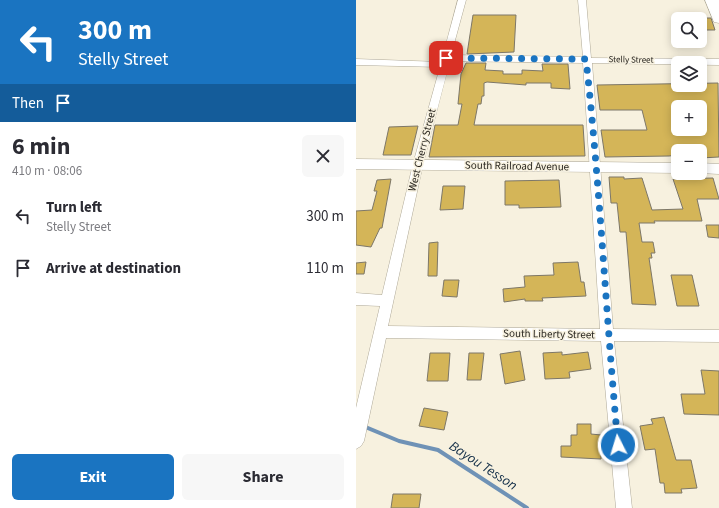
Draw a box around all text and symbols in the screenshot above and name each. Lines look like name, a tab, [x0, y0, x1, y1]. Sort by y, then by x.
text: 300 m	[78, 10, 152, 50]
map controls	[671, 12, 707, 180]
button: search	[671, 12, 707, 48]
icon: left	[12, 16, 64, 68]
pin	[429, 41, 463, 75]
text: Stelly Street	[78, 47, 168, 72]
icon: arrive	[435, 47, 457, 69]
street label: Stelly Street	[608, 53, 654, 67]
button: layers	[671, 56, 707, 92]
icon: arrive	[52, 92, 74, 114]
text: Then	[12, 93, 44, 114]
button: +	[671, 100, 707, 136]
street label: West Cherry Street	[404, 107, 440, 193]
text: 6 min	[12, 129, 70, 164]
button: close	[302, 135, 344, 177]
button: −	[671, 144, 707, 180]
street label: South Railroad Avenue	[465, 158, 570, 174]
text: 410 m · 08:06	[12, 162, 82, 180]
text: Turn left	[46, 197, 102, 218]
icon: left	[12, 205, 34, 227]
text: 300 m	[306, 206, 344, 227]
text: Stelly Street	[46, 218, 111, 236]
icon: arrive	[12, 257, 34, 279]
text: Arrive at destination	[46, 258, 181, 279]
text: 110 m	[306, 258, 344, 279]
street label: South Liberty Street	[503, 326, 595, 342]
position arrow	[597, 424, 639, 466]
water label: Bayou Tesson	[445, 436, 521, 496]
button: Exit	[12, 454, 174, 500]
button: Share	[182, 454, 344, 500]

